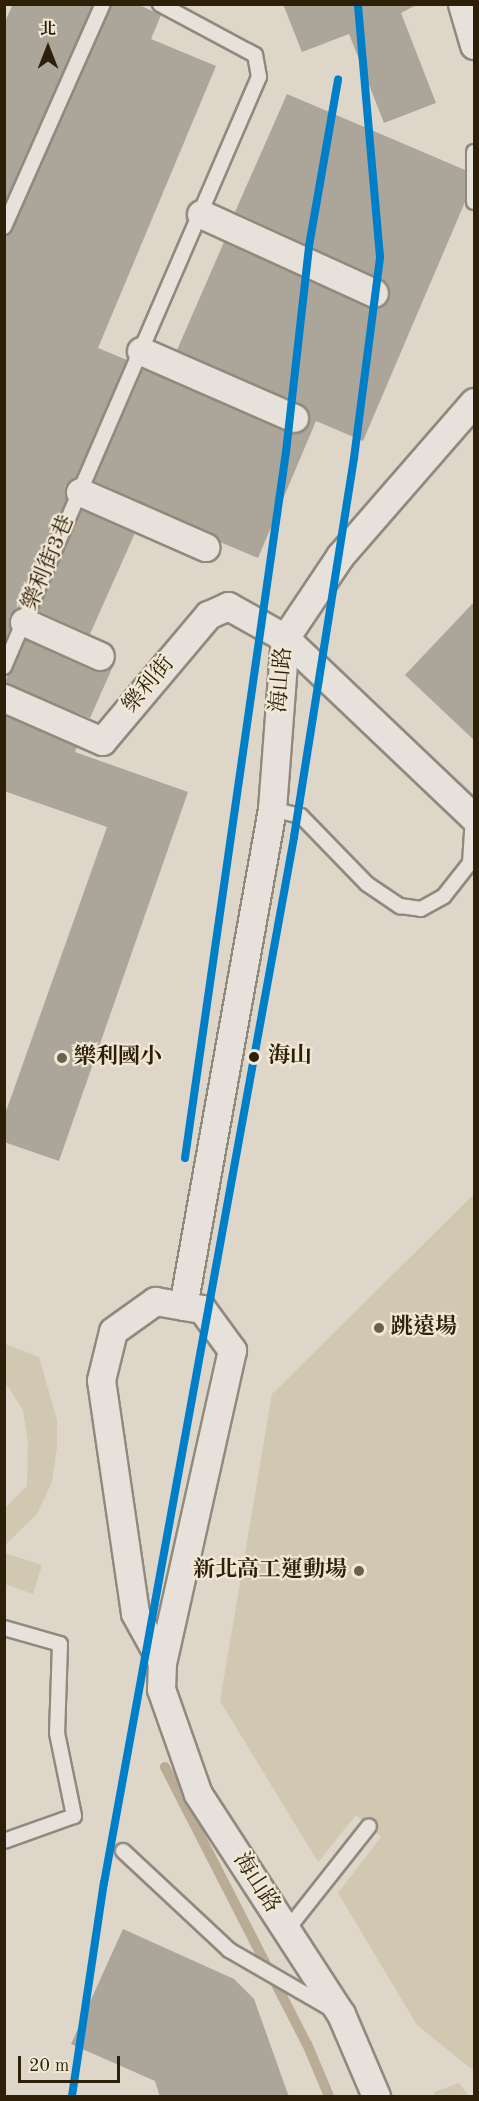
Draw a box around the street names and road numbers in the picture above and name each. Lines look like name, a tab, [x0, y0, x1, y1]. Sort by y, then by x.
street label: 樂利街3巷	[17, 511, 81, 615]
street label: 海山路	[266, 646, 298, 714]
street label: 樂利街	[118, 651, 180, 719]
street label: 海山路	[227, 1848, 285, 1918]

